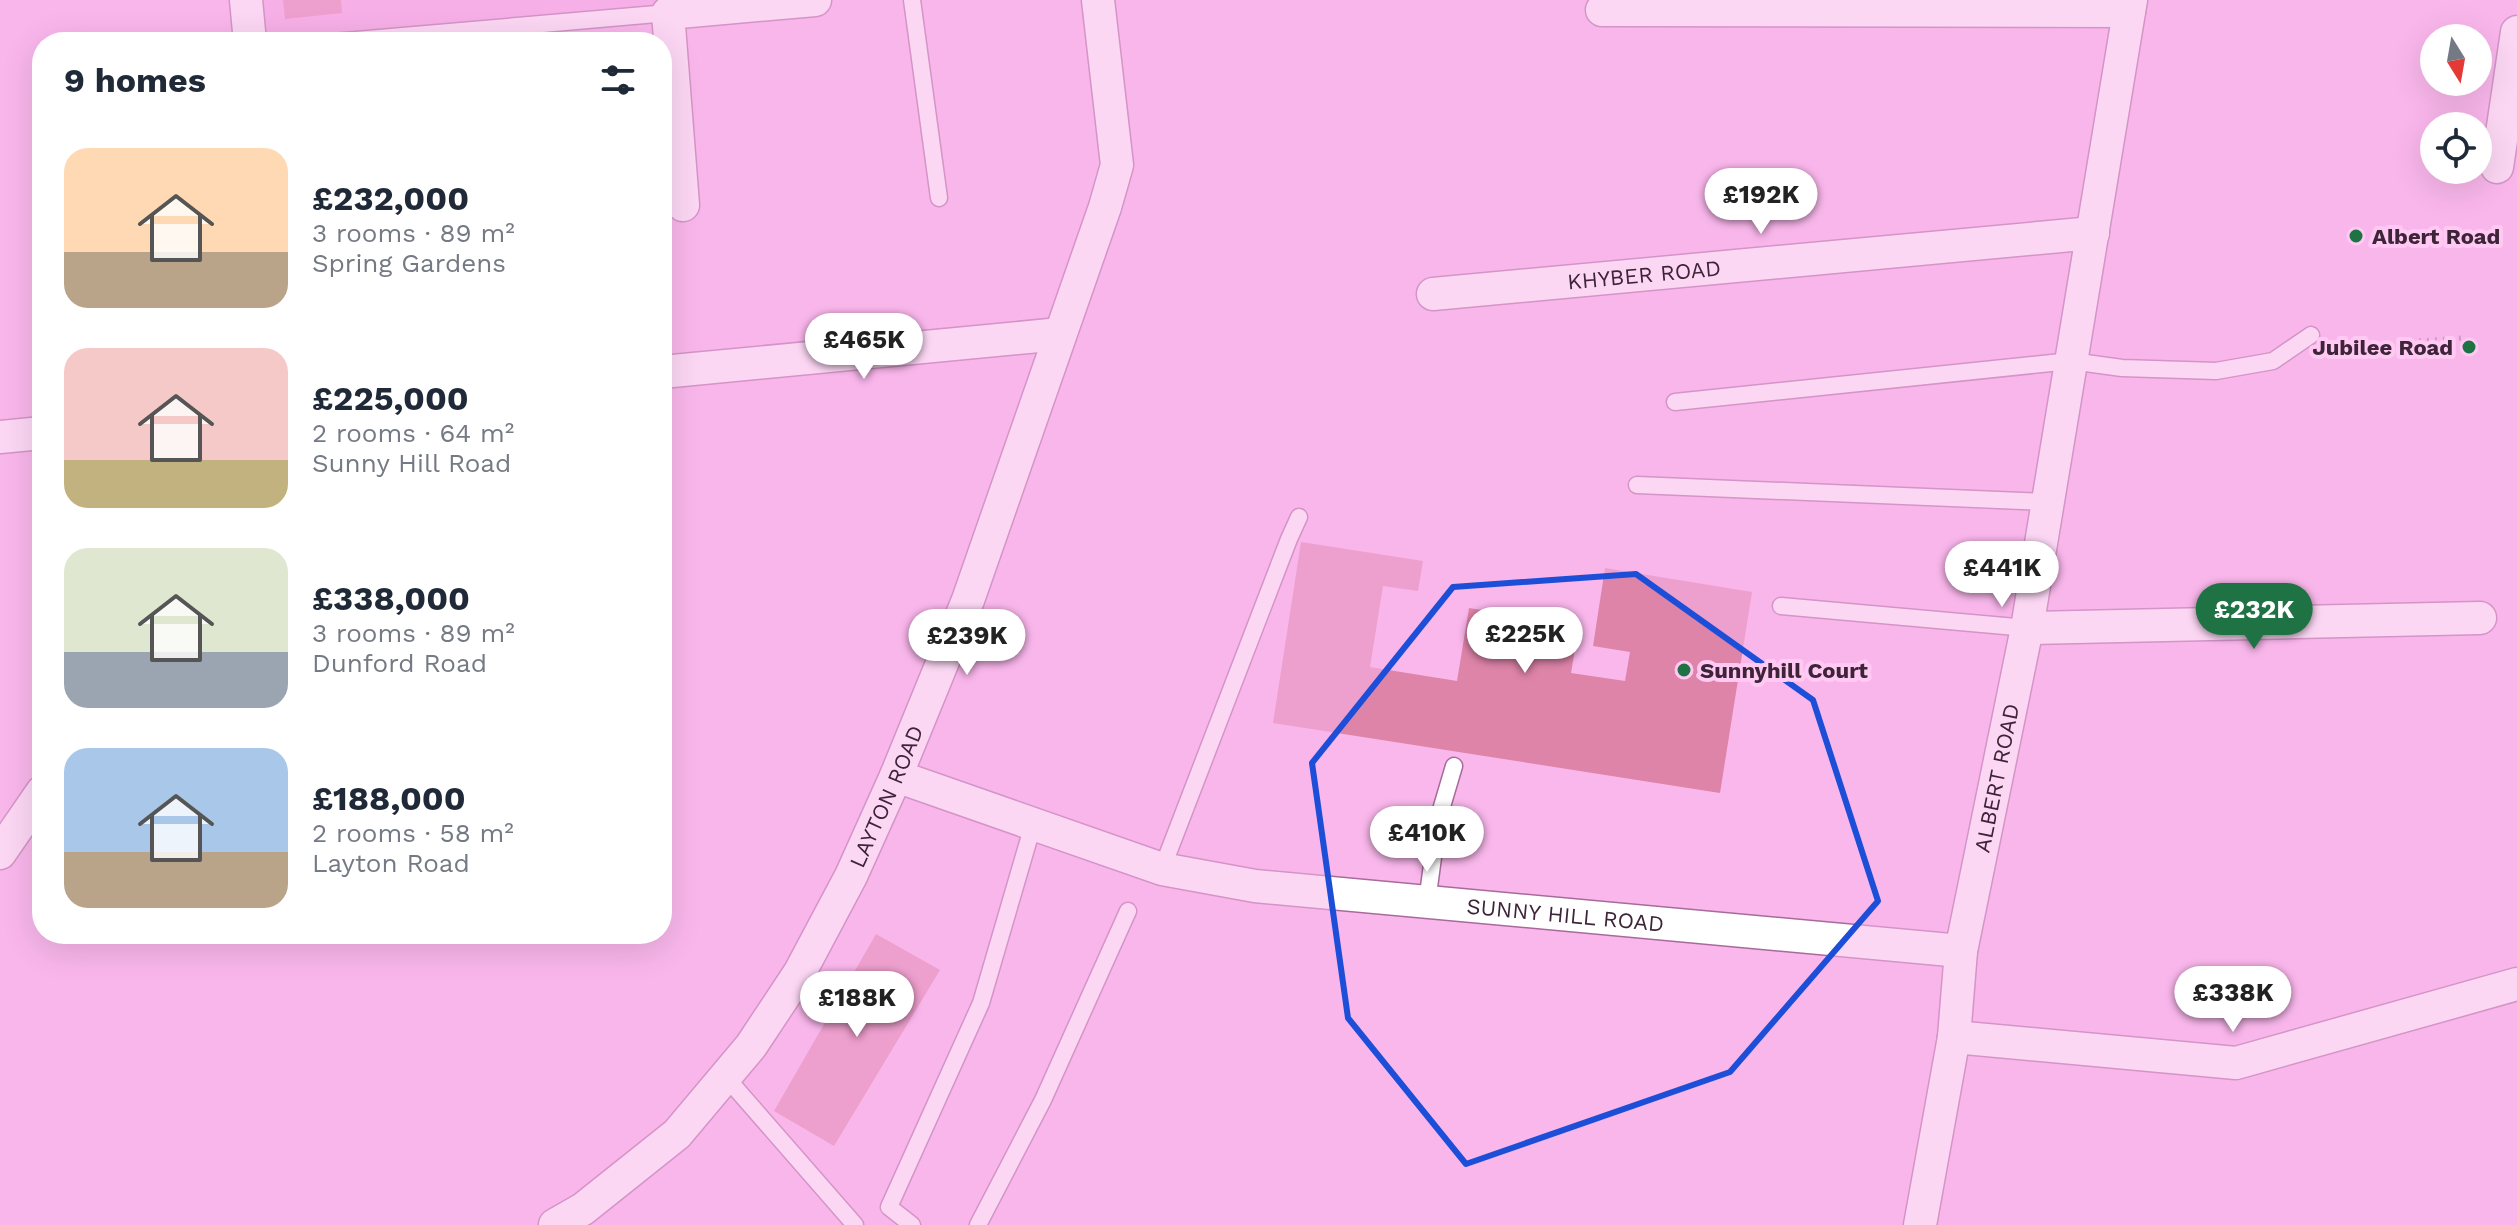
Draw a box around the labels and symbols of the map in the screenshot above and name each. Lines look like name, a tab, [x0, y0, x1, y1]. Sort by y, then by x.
north arrow	[2420, 24, 2492, 96]
pin: £192K	[1705, 168, 1817, 236]
place label: Albert Road	[2372, 224, 2500, 249]
marker: Albert Road	[2347, 227, 2365, 245]
street label: KHYBER ROAD	[1566, 255, 1722, 295]
pin: £465K	[808, 313, 920, 381]
place label: Jubilee Road	[2312, 335, 2453, 360]
marker: Jubilee Road	[2460, 338, 2478, 356]
pin: £441K	[1946, 541, 2058, 609]
pin: £232K	[2198, 583, 2310, 651]
pin: £225K	[1469, 607, 1581, 675]
pin: £239K	[911, 609, 1023, 677]
place label: Sunnyhill Court	[1700, 658, 1868, 683]
marker: Sunnyhill Court	[1675, 661, 1693, 679]
street label: ALBERT ROAD	[1969, 701, 2024, 855]
street label: LAYTON ROAD	[844, 722, 928, 872]
pin: £410K	[1371, 806, 1483, 874]
street label: SUNNY HILL ROAD	[1466, 894, 1665, 937]
pin: £338K	[2177, 966, 2289, 1034]
pin: £188K	[801, 971, 913, 1039]

